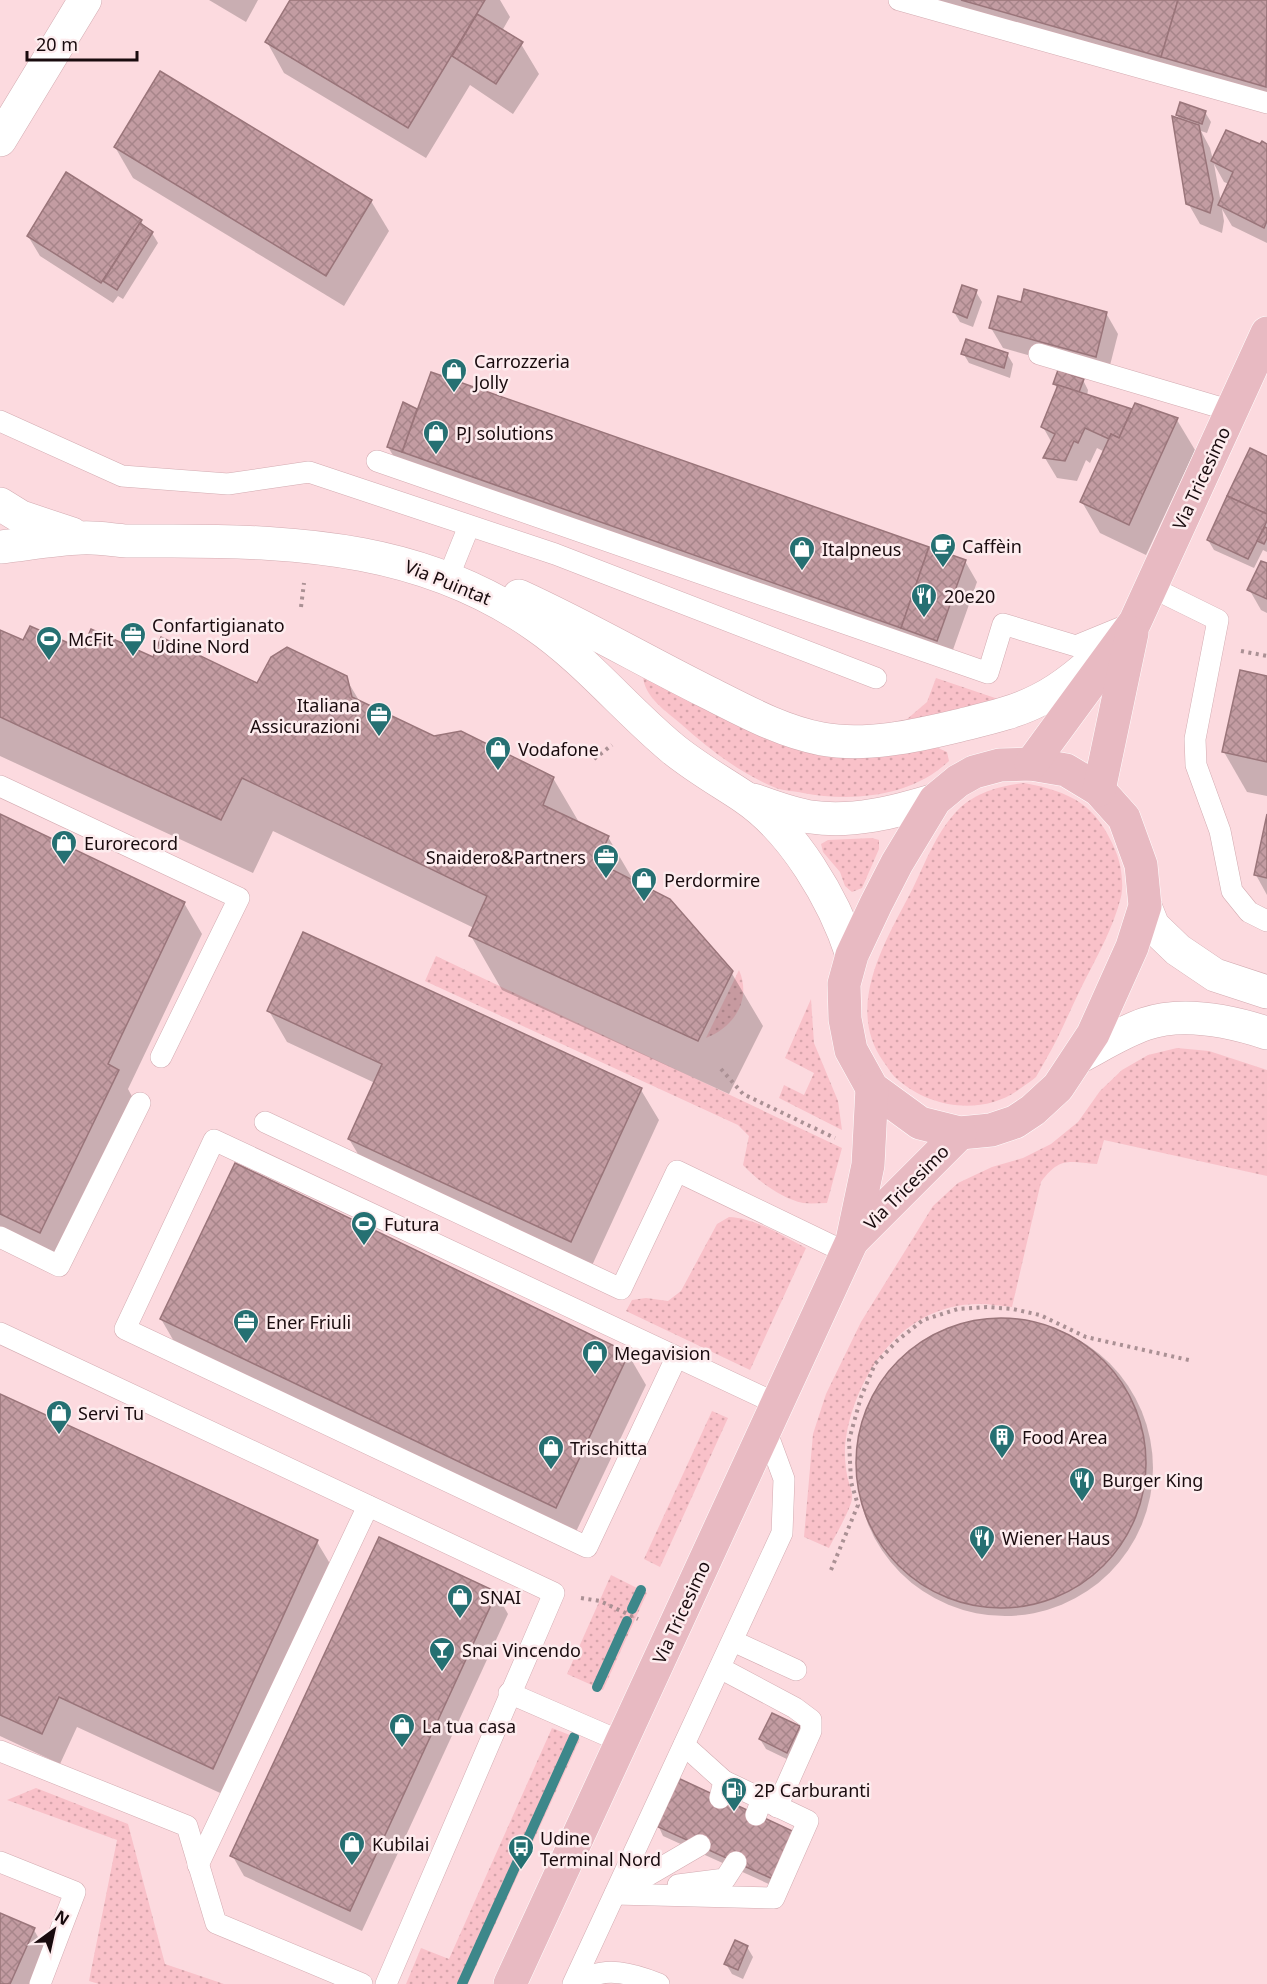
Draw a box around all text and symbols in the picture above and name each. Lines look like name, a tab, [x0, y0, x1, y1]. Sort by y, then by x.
scale bar	[27, 24, 136, 62]
text: 20 m	[36, 32, 78, 56]
place label: Carrozzeria Jolly	[472, 349, 570, 394]
shop icon: Carrozzeria Jolly	[439, 356, 469, 394]
shop icon: PJ solutions	[421, 418, 451, 456]
place label: PJ solutions	[456, 421, 554, 445]
street label: Via Tricesimo	[1167, 423, 1235, 533]
cafe icon: Caffèin	[928, 531, 958, 569]
shop icon: Italpneus	[787, 534, 817, 572]
place label: Caffèin	[962, 534, 1022, 558]
place label: Italpneus	[822, 537, 901, 561]
street label: Via Puintat	[401, 554, 495, 610]
restaurant icon: 20e20	[909, 581, 939, 619]
place label: 20e20	[944, 584, 995, 608]
place label: Confartigianato Udine Nord	[152, 613, 285, 658]
office icon: Confartigianato Udine Nord	[118, 620, 148, 658]
sports icon: McFit	[34, 624, 64, 662]
place label: McFit	[68, 627, 114, 651]
place label: Italiana Assicurazioni	[250, 693, 360, 738]
office icon: Italiana Assicurazioni	[364, 700, 394, 738]
shop icon: Vodafone	[483, 734, 513, 772]
place label: Vodafone	[518, 737, 599, 761]
shop icon: Eurorecord	[49, 828, 79, 866]
place label: Eurorecord	[84, 831, 178, 855]
office icon: Snaidero&Partners	[591, 842, 621, 880]
place label: Snaidero&Partners	[426, 845, 586, 869]
shop icon: Perdormire	[629, 865, 659, 903]
place label: Perdormire	[664, 868, 760, 892]
street label: Via Tricesimo	[858, 1139, 954, 1235]
sports icon: Futura	[349, 1209, 379, 1247]
place label: Futura	[384, 1212, 439, 1236]
office icon: Ener Friuli	[231, 1307, 261, 1345]
place label: Ener Friuli	[266, 1310, 351, 1334]
shop icon: Megavision	[580, 1338, 610, 1376]
place label: Megavision	[614, 1341, 711, 1365]
shop icon: Servi Tu	[44, 1398, 74, 1436]
place label: Servi Tu	[78, 1401, 144, 1425]
building icon: Food Area	[987, 1422, 1017, 1460]
place label: Food Area	[1022, 1425, 1108, 1449]
shop icon: Trischitta	[536, 1433, 566, 1471]
place label: Trischitta	[570, 1436, 647, 1460]
restaurant icon: Burger King	[1067, 1465, 1097, 1503]
place label: Burger King	[1102, 1468, 1203, 1492]
restaurant icon: Wiener Haus	[967, 1523, 997, 1561]
place label: Wiener Haus	[1002, 1526, 1110, 1550]
street label: Via Tricesimo	[647, 1557, 715, 1667]
shop icon: SNAI	[445, 1582, 475, 1620]
place label: SNAI	[480, 1585, 521, 1609]
bar icon: Snai Vincendo	[427, 1635, 457, 1673]
place label: Snai Vincendo	[462, 1638, 581, 1662]
shop icon: La tua casa	[387, 1711, 417, 1749]
place label: La tua casa	[422, 1714, 516, 1738]
fuel station icon: 2P Carburanti	[719, 1775, 749, 1813]
place label: 2P Carburanti	[754, 1778, 870, 1802]
place label: Udine Terminal Nord	[540, 1826, 661, 1871]
shop icon: Kubilai	[337, 1829, 367, 1867]
place label: Kubilai	[372, 1832, 429, 1856]
bus stop icon: Udine Terminal Nord	[506, 1833, 536, 1871]
north arrow	[24, 1900, 84, 1960]
text: N	[51, 1905, 74, 1930]

